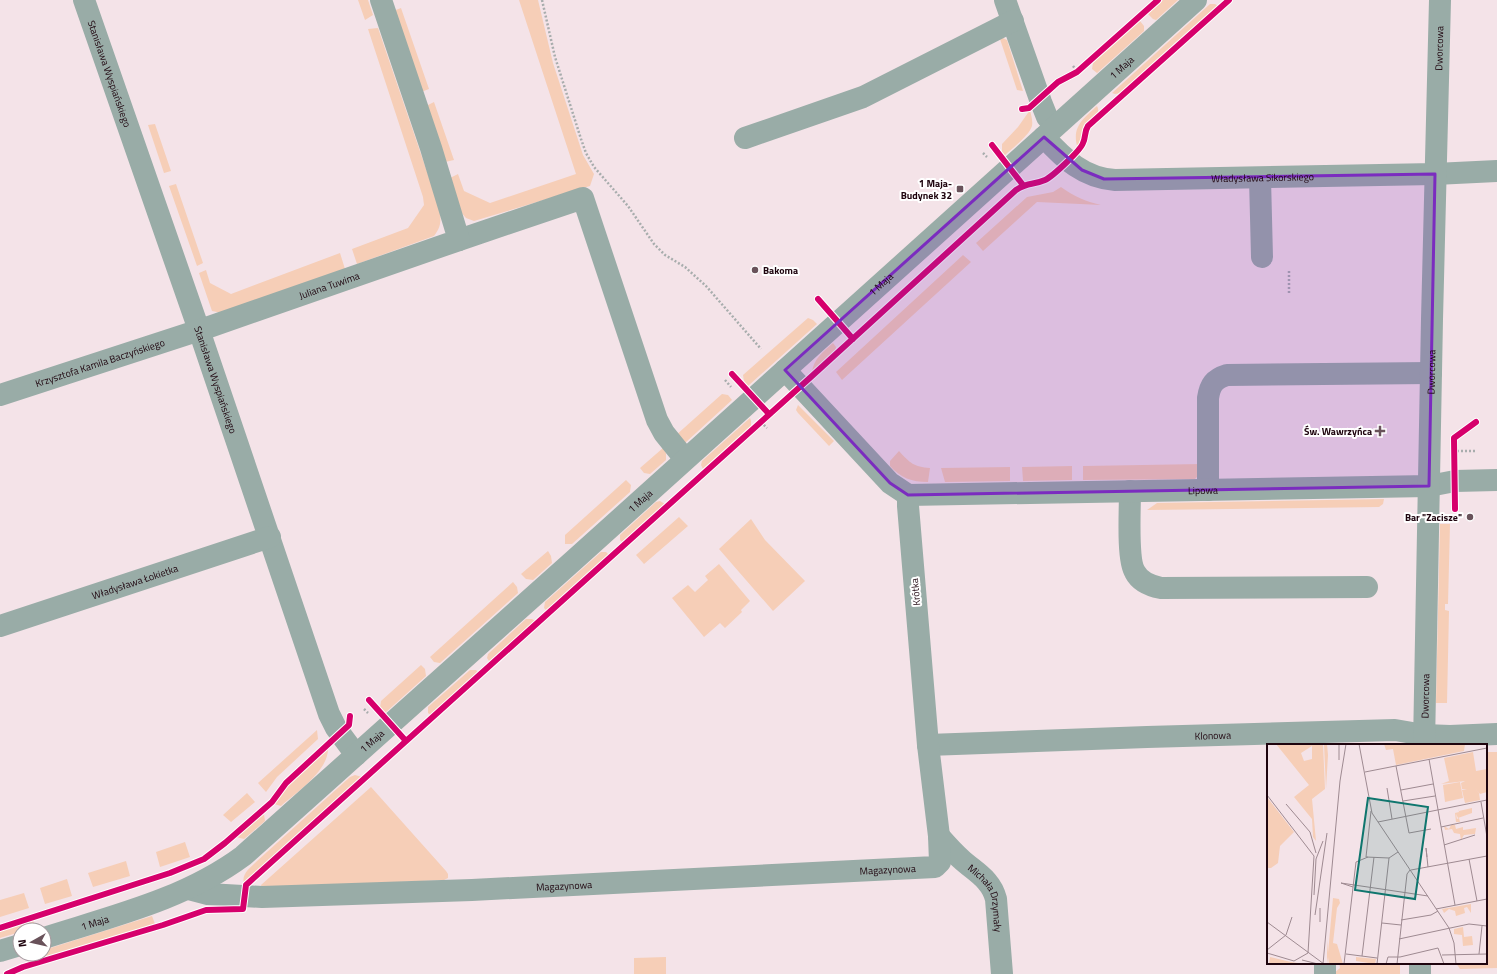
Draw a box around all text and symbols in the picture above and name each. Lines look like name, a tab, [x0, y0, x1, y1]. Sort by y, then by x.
street label: Stanisława Wyspiańskiego	[84, 18, 135, 129]
street label: Dworcowa	[1431, 26, 1447, 71]
street label: 1 Maja	[1106, 52, 1137, 83]
street label: Władysława Sikorskiego	[1211, 169, 1314, 186]
place label: 1 Maja- Budynek 32	[901, 176, 952, 203]
marker: 1 Maja- Budynek 32	[955, 184, 965, 194]
place label: Bakoma	[763, 263, 798, 278]
marker: Bakoma	[750, 265, 760, 275]
street label: Juliana Tuwima	[297, 268, 362, 303]
street label: 1 Maja	[865, 269, 897, 299]
street label: Stanisława Wyspiańskiego	[190, 324, 240, 436]
street label: Krzysztofa Kamila Baczyńskiego	[33, 335, 167, 391]
street label: Dworcowa	[1424, 350, 1439, 395]
place label: Św. Wawrzyńca	[1304, 424, 1372, 439]
marker: Św. Wawrzyńca	[1375, 426, 1385, 436]
street label: Lipowa	[1188, 483, 1218, 498]
street label: 1 Maja	[625, 486, 656, 516]
place label: Bar "Zacisze"	[1405, 510, 1462, 525]
marker: Bar "Zacisze"	[1465, 512, 1475, 522]
street label: Władysława Łokietka	[90, 561, 180, 603]
street label: Krótka	[907, 578, 924, 606]
street label: Dworcowa	[1418, 673, 1433, 719]
street label: 1 Maja	[356, 726, 388, 756]
street label: Klonowa	[1194, 728, 1231, 744]
inset map	[1267, 744, 1487, 964]
street label: Magazynowa	[859, 861, 916, 879]
street label: Michała Drzymały	[964, 861, 1006, 933]
street label: Magazynowa	[536, 877, 592, 895]
street label: 1 Maja	[79, 911, 111, 934]
north arrow	[12, 922, 52, 962]
text: N	[14, 939, 31, 948]

